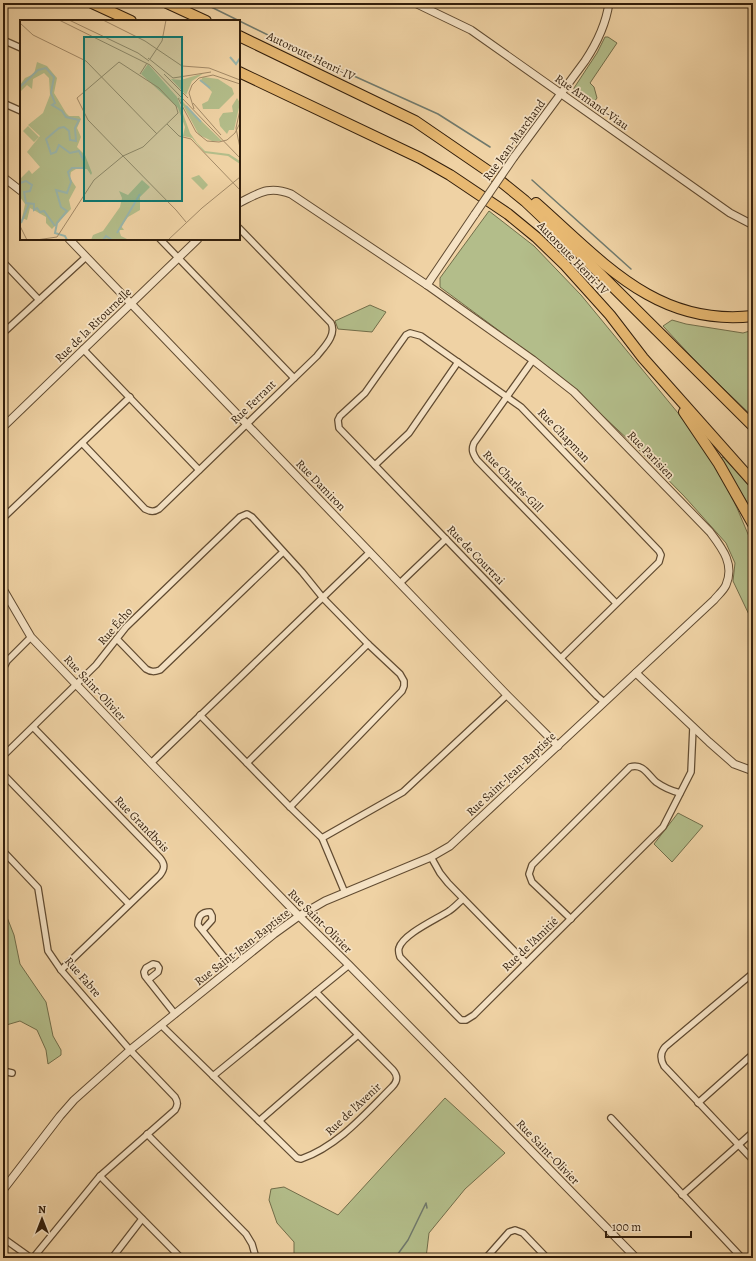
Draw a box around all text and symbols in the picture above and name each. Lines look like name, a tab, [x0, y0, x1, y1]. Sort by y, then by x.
inset map	[20, 20, 240, 240]
street label: Autoroute Henri-IV	[263, 27, 358, 85]
street label: Rue Armand-Viau	[552, 70, 633, 134]
street label: Rue Jean-Marchand	[479, 96, 549, 184]
street label: Autoroute Henri-IV	[533, 217, 613, 299]
street label: Rue de la Ritournelle	[51, 284, 135, 366]
street label: Rue Ferrant	[227, 376, 279, 428]
street label: Rue Chapman	[534, 405, 594, 466]
street label: Rue Parisien	[624, 427, 678, 483]
street label: Rue Charles-Gill	[479, 447, 547, 515]
street label: Rue Damiron	[292, 456, 350, 514]
street label: Rue de Courtrai	[443, 522, 509, 588]
street label: Rue Écho	[94, 604, 136, 648]
street label: Rue Saint-Olivier	[60, 652, 130, 725]
street label: Rue Saint-Jean-Baptiste	[463, 728, 559, 820]
street label: Rue Grandbois	[111, 792, 173, 856]
street label: Rue Saint-Olivier	[284, 885, 356, 957]
street label: Rue Saint-Jean-Baptiste	[191, 905, 293, 989]
street label: Rue de l'Amitié	[499, 913, 561, 975]
street label: Rue Fabre	[61, 953, 105, 1001]
street label: Rue de l'Avenir	[322, 1079, 385, 1139]
street label: Rue Saint-Olivier	[513, 1116, 583, 1188]
north arrow	[22, 1199, 62, 1239]
text: N	[38, 1202, 46, 1217]
scale bar	[606, 1213, 691, 1239]
text: 100 m	[612, 1219, 641, 1235]

